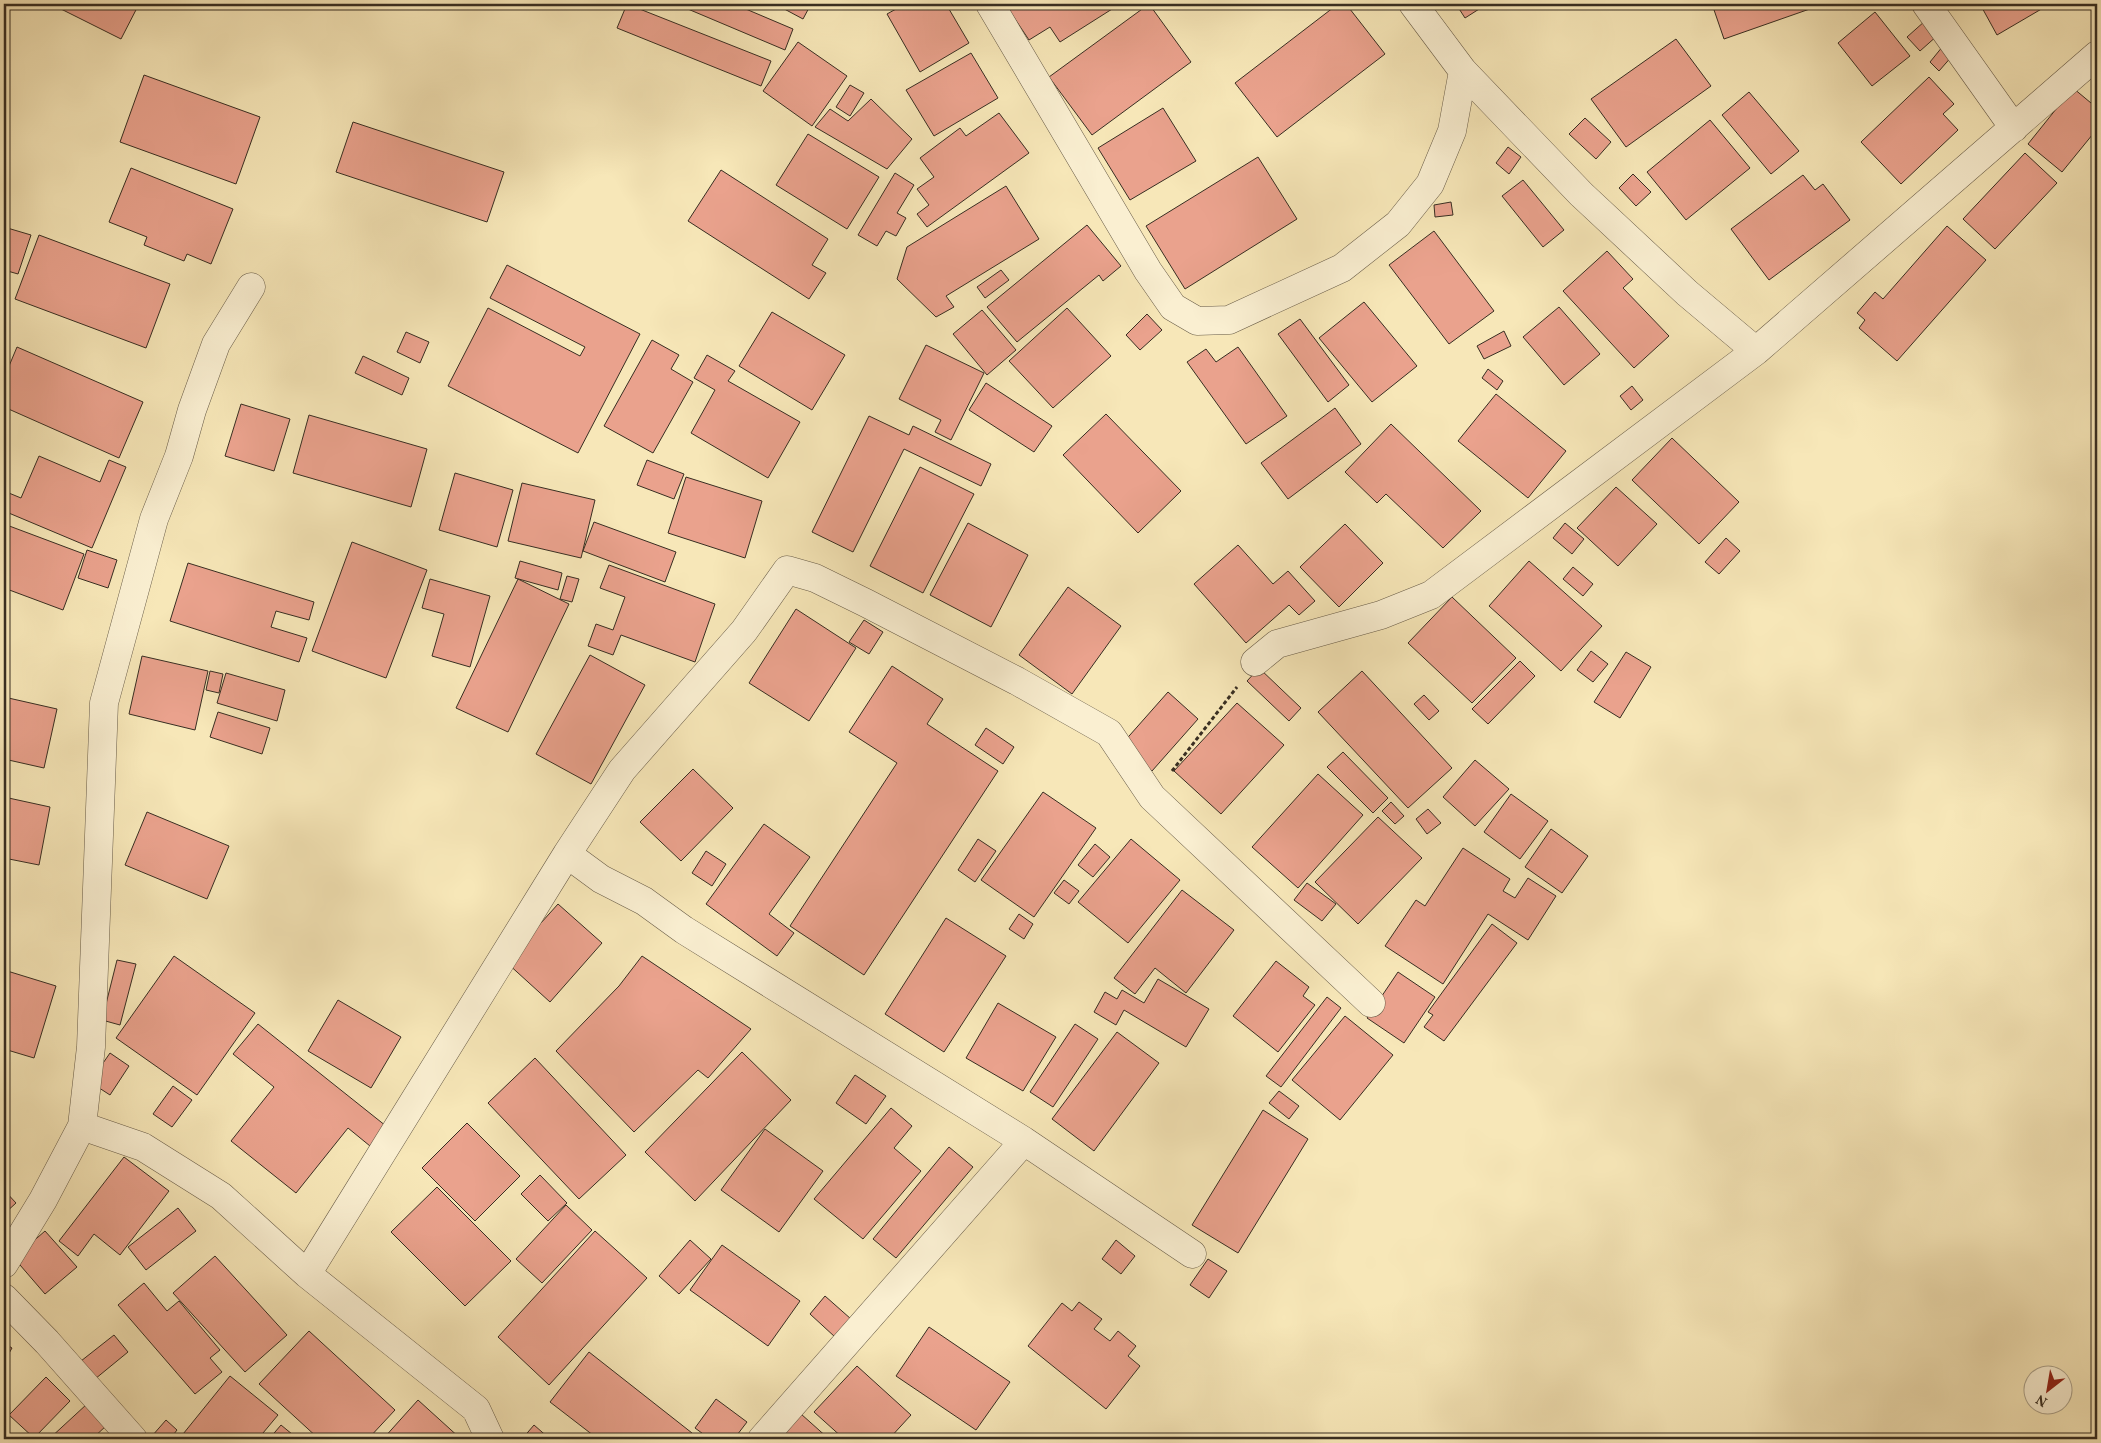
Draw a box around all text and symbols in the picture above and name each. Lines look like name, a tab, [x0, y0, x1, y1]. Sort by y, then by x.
north arrow	[2024, 1366, 2074, 1416]
text: N	[2033, 1389, 2051, 1411]

